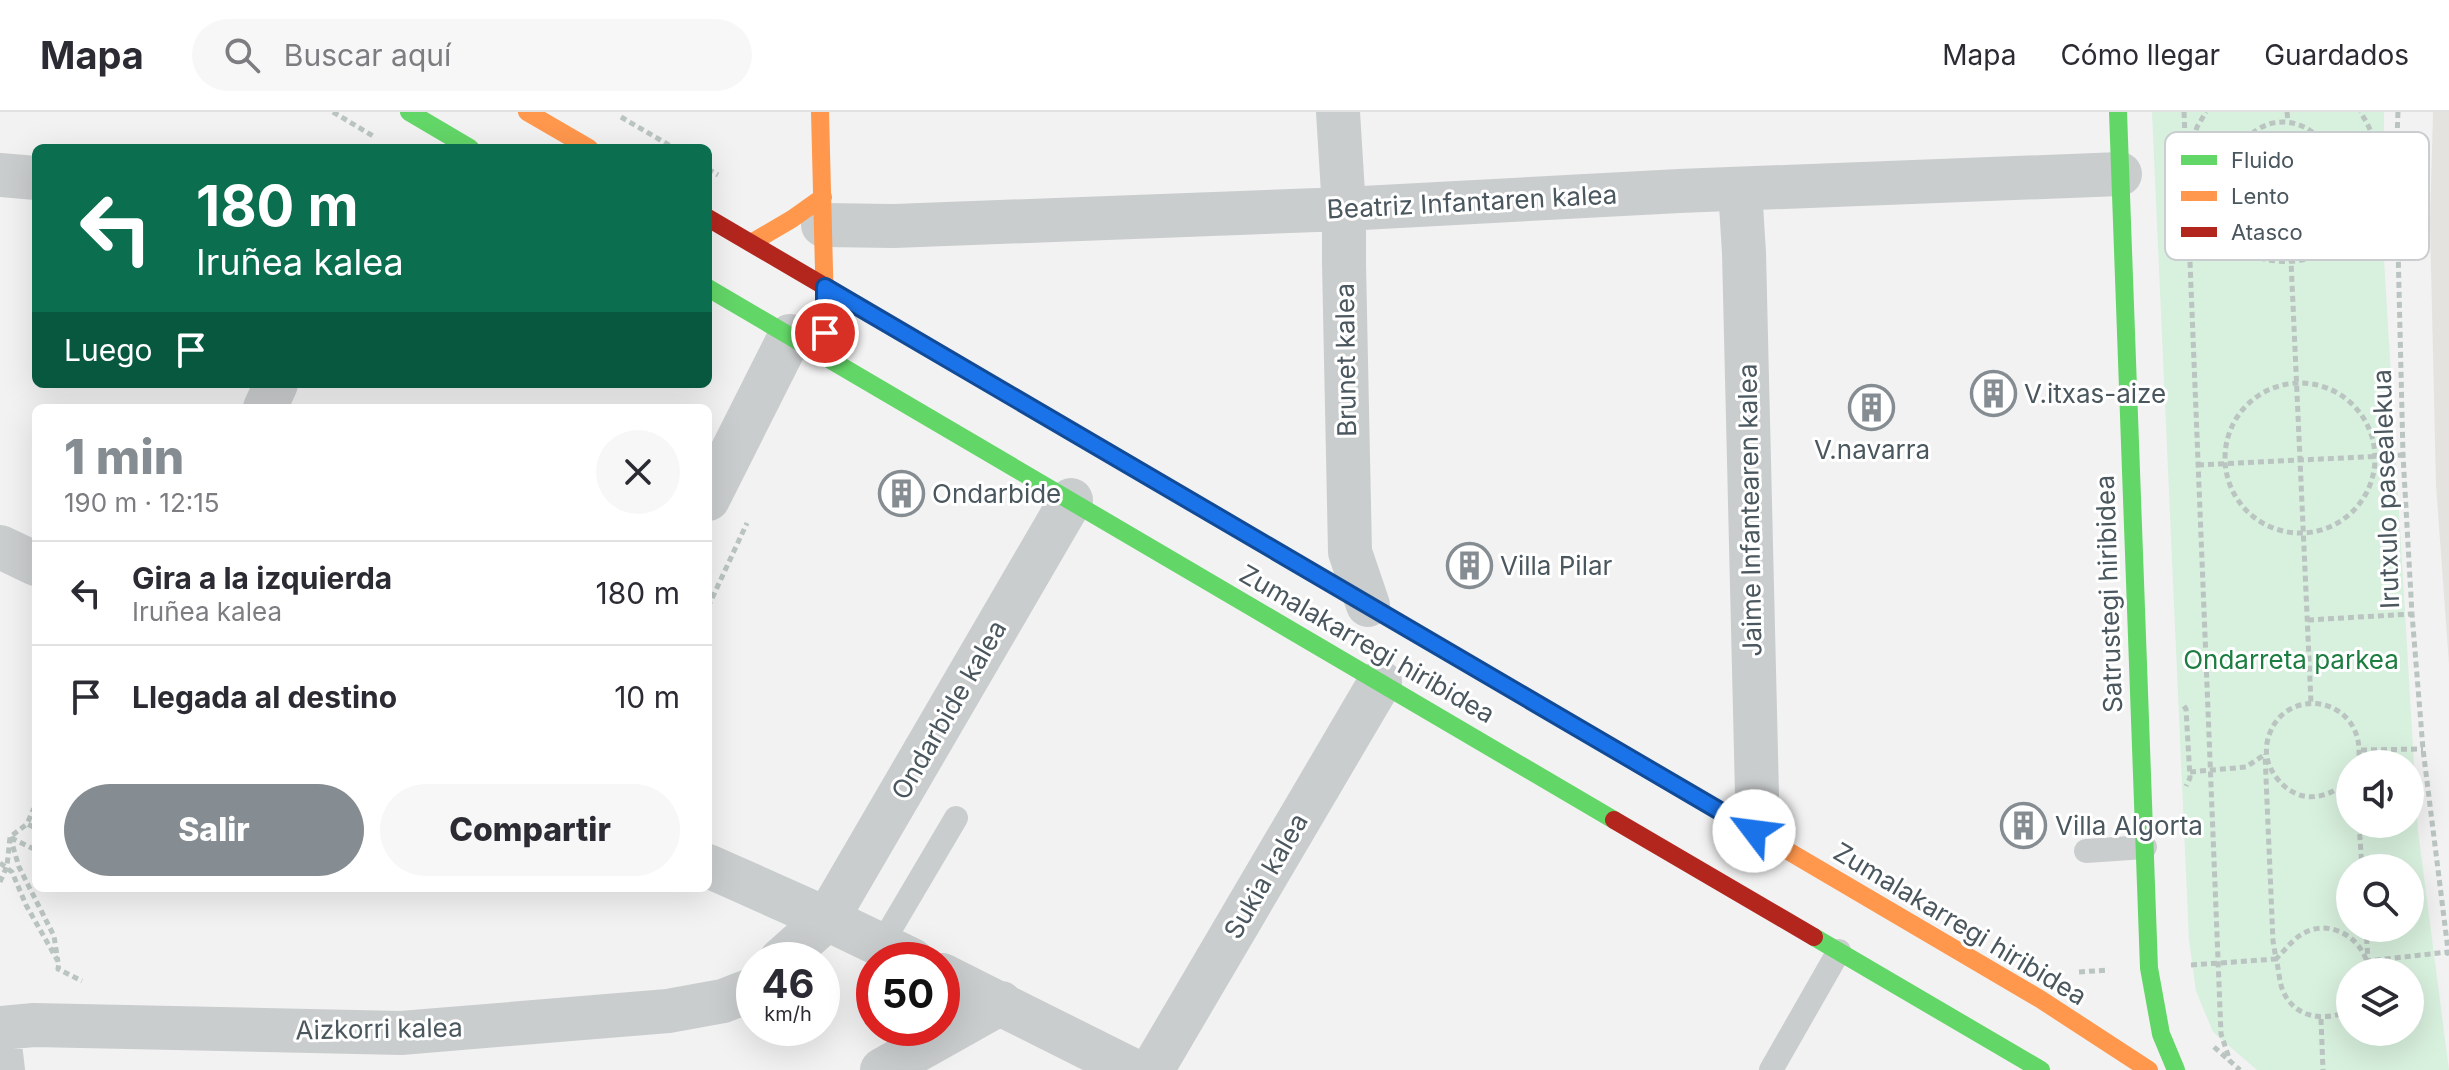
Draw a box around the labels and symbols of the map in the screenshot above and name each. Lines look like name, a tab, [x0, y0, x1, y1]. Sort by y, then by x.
legend	[2165, 132, 2429, 260]
text: Fluido	[2231, 147, 2294, 173]
street label: Beatriz Infantaren kalea	[1326, 178, 1618, 225]
text: Lento	[2231, 183, 2289, 209]
text: Atasco	[2231, 219, 2303, 245]
street label: Brunet kalea	[1329, 283, 1362, 437]
pin	[791, 299, 859, 367]
street label: Jaime Infantearen kalea	[1731, 363, 1768, 657]
street label: Irutxulo pasealekua	[2366, 369, 2405, 609]
building icon: V.itxas-aize	[1969, 370, 2017, 418]
place label: V.itxas-aize	[2024, 378, 2166, 409]
building icon: V.navarra	[1848, 383, 1896, 431]
place label: V.navarra	[1814, 434, 1930, 465]
building icon: Ondarbide	[877, 470, 925, 518]
street label: Satrustegi hiribidea	[2089, 475, 2128, 713]
place label: Ondarbide	[932, 478, 1061, 509]
building icon: Villa Pilar	[1445, 542, 1493, 590]
place label: Villa Pilar	[1500, 550, 1613, 581]
street label: Zumalakarregi hiribidea	[1234, 558, 1500, 729]
street label: Ondarbide kalea	[885, 615, 1012, 805]
park label: Ondarreta parkea	[2183, 644, 2399, 675]
position arrow	[1712, 789, 1796, 873]
building icon: Villa Algorta	[2000, 802, 2048, 850]
street label: Sukia kalea	[1217, 808, 1314, 944]
place label: Villa Algorta	[2055, 810, 2203, 841]
street label: Zumalakarregi hiribidea	[1828, 836, 2092, 1011]
speed limit sign: 50	[856, 942, 960, 1046]
street label: Aizkorri kalea	[295, 1012, 463, 1045]

